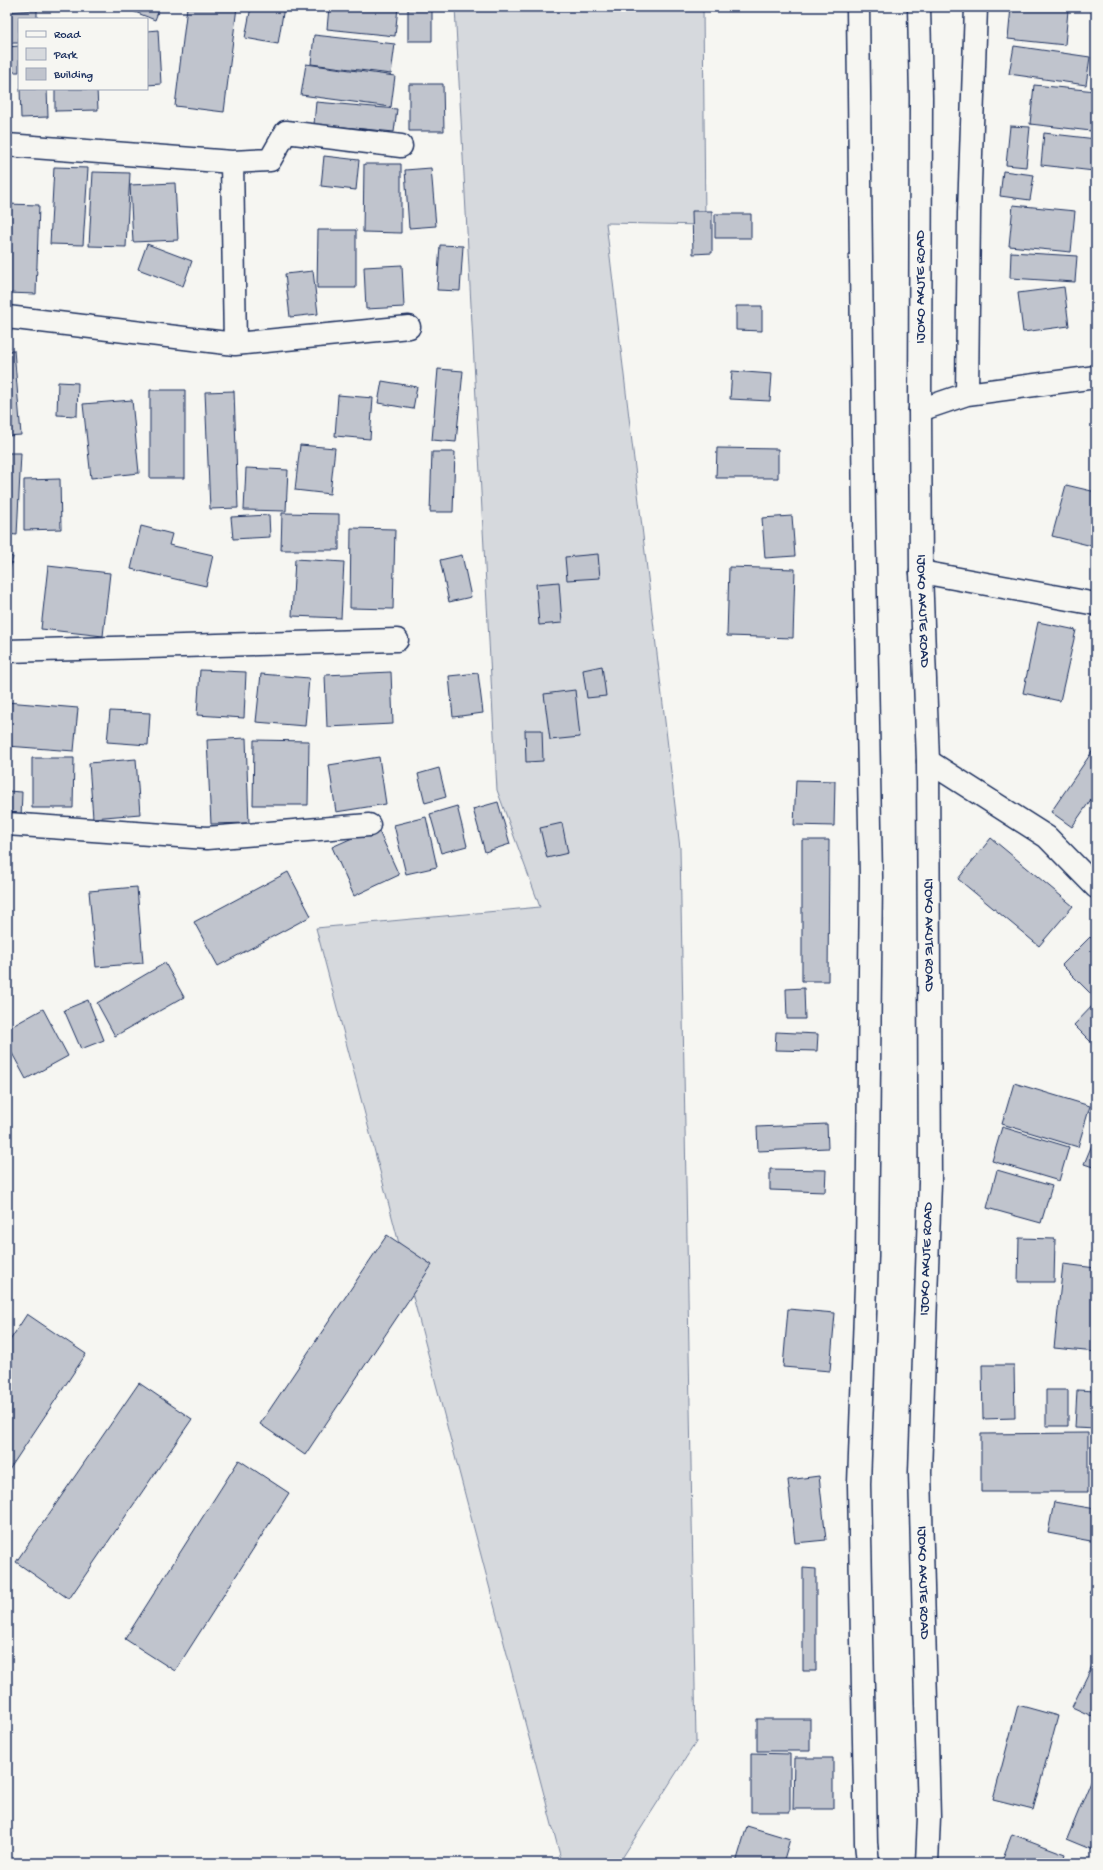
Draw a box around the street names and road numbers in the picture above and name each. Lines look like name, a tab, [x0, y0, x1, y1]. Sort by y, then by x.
street label: IJOKO AKUTE ROAD	[913, 229, 930, 344]
street label: IJOKO AKUTE ROAD	[912, 554, 933, 669]
street label: IJOKO AKUTE ROAD	[920, 878, 938, 992]
street label: IJOKO AKUTE ROAD	[917, 1201, 938, 1316]
street label: IJOKO AKUTE ROAD	[913, 1526, 933, 1640]

